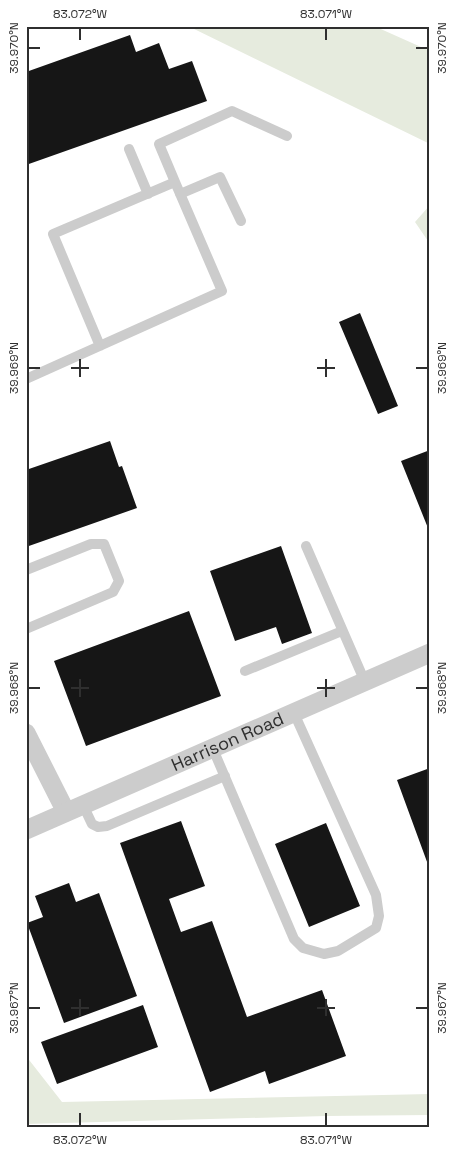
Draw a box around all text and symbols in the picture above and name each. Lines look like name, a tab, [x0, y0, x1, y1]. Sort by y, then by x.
text: 83.072°W	[53, 6, 108, 22]
text: 83.071°W	[300, 6, 352, 22]
text: 39.970°N	[6, 22, 22, 74]
text: 39.970°N	[434, 22, 450, 74]
text: 39.969°N	[6, 342, 22, 394]
text: 39.969°N	[434, 342, 450, 394]
text: 39.968°N	[6, 662, 22, 714]
text: 39.968°N	[434, 662, 450, 714]
street label: Harrison Road	[167, 707, 287, 776]
text: 39.967°N	[6, 982, 22, 1034]
text: 39.967°N	[434, 982, 450, 1034]
text: 83.072°W	[53, 1132, 108, 1148]
text: 83.071°W	[300, 1132, 352, 1148]

